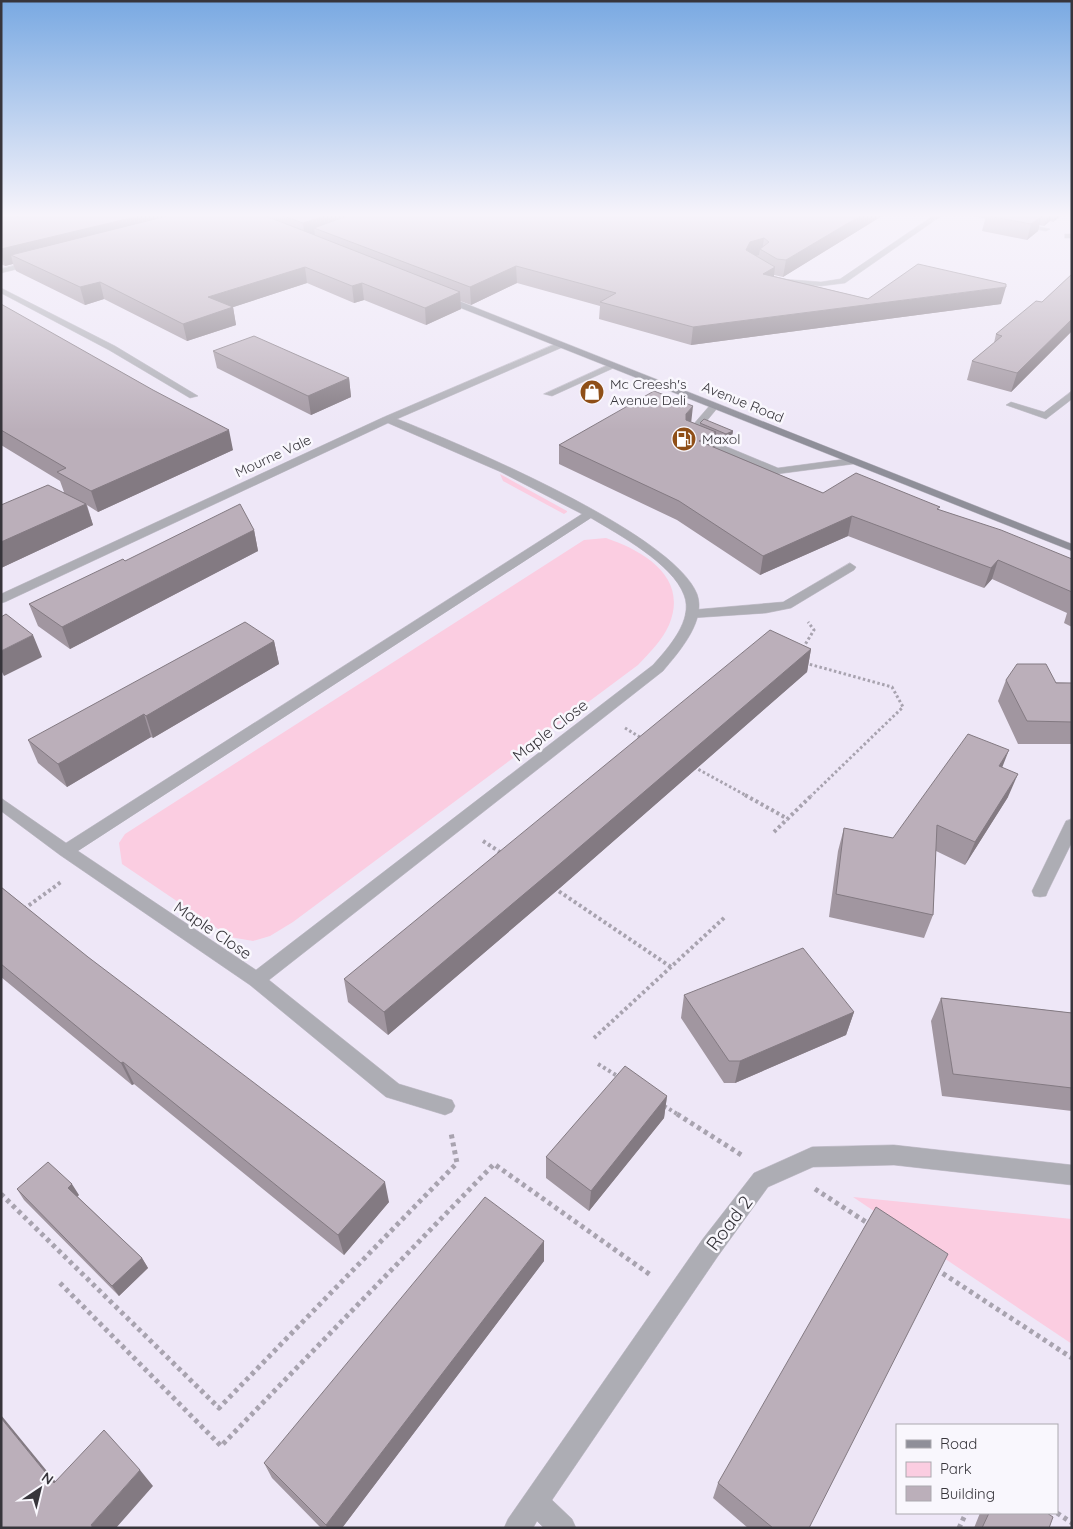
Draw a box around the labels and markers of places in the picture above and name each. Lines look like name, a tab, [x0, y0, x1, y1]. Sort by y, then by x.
place label: Mc Creesh's Avenue Deli	[610, 375, 686, 409]
shop icon: Mc Creesh's Avenue Deli	[579, 379, 605, 405]
fuel station icon: Maxol	[671, 426, 697, 452]
place label: Maxol	[702, 430, 740, 448]

